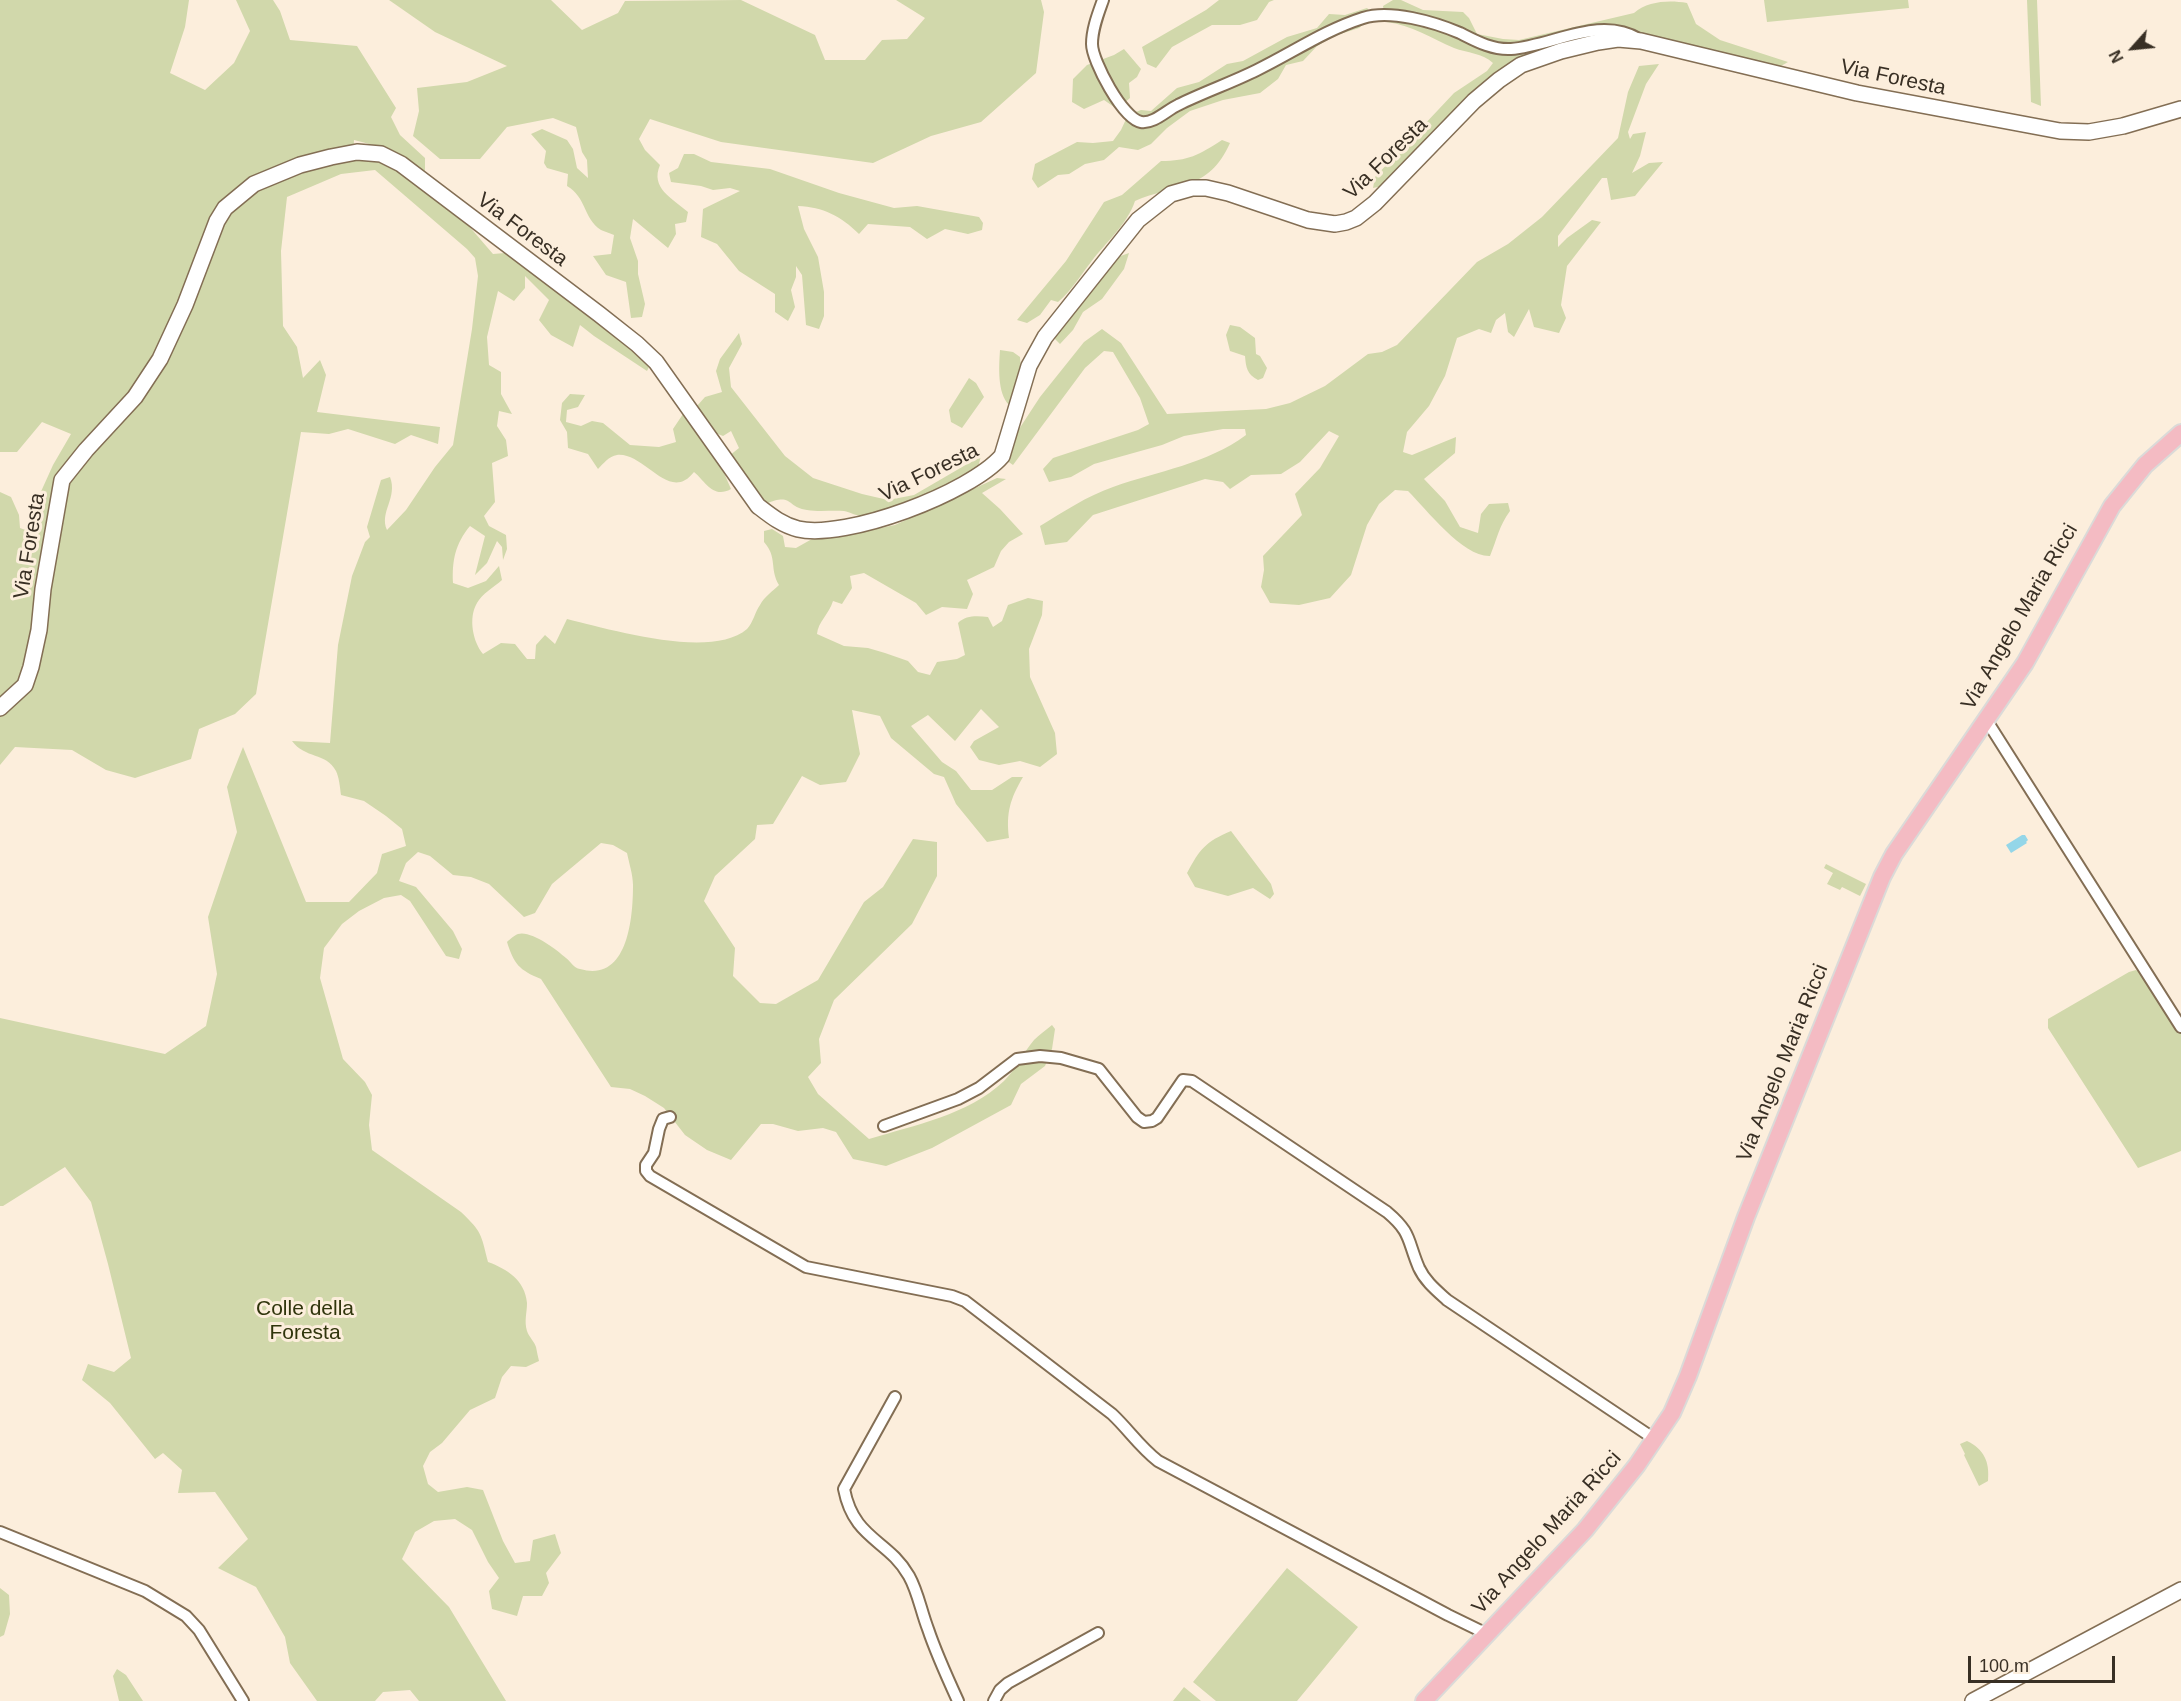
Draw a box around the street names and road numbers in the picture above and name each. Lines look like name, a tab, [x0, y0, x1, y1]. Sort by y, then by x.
street label: Via Foresta	[1838, 55, 1948, 101]
street label: Via Foresta	[1339, 113, 1433, 205]
street label: Via Foresta	[472, 188, 572, 272]
street label: Via Foresta	[875, 438, 983, 508]
street label: Via Foresta	[9, 491, 51, 601]
street label: Via Angelo Maria Ricci	[1956, 519, 2084, 715]
street label: Via Angelo Maria Ricci	[1732, 961, 1834, 1165]
street label: Via Angelo Maria Ricci	[1467, 1446, 1627, 1620]

